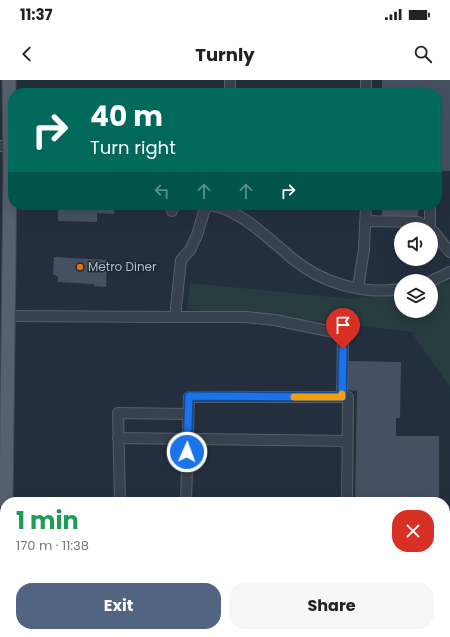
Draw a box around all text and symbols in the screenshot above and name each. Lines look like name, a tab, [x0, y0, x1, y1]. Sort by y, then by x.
text: 11:37	[20, 4, 53, 25]
text: Turnly	[195, 42, 255, 67]
icon: back	[16, 43, 38, 65]
icon: search	[412, 43, 434, 65]
text: 40 m	[90, 97, 163, 136]
icon: right	[24, 104, 76, 156]
text: Turn right	[90, 135, 176, 160]
icon: left	[151, 180, 173, 202]
icon: ahead	[193, 180, 215, 202]
icon: ahead	[235, 180, 257, 202]
icon: right	[277, 180, 299, 202]
map controls	[394, 222, 438, 318]
button: sound	[394, 222, 438, 266]
place label: Metro Diner	[88, 258, 157, 275]
marker: Metro Diner	[75, 262, 85, 272]
button: layers	[394, 274, 438, 318]
pin	[326, 308, 360, 349]
icon: arrive	[332, 314, 354, 336]
position arrow	[166, 431, 208, 473]
text: 1 min	[16, 504, 79, 537]
button: close	[392, 510, 434, 552]
text: 170 m · 11:38	[16, 536, 89, 555]
button: Exit	[16, 583, 221, 629]
button: Share	[229, 583, 434, 629]

